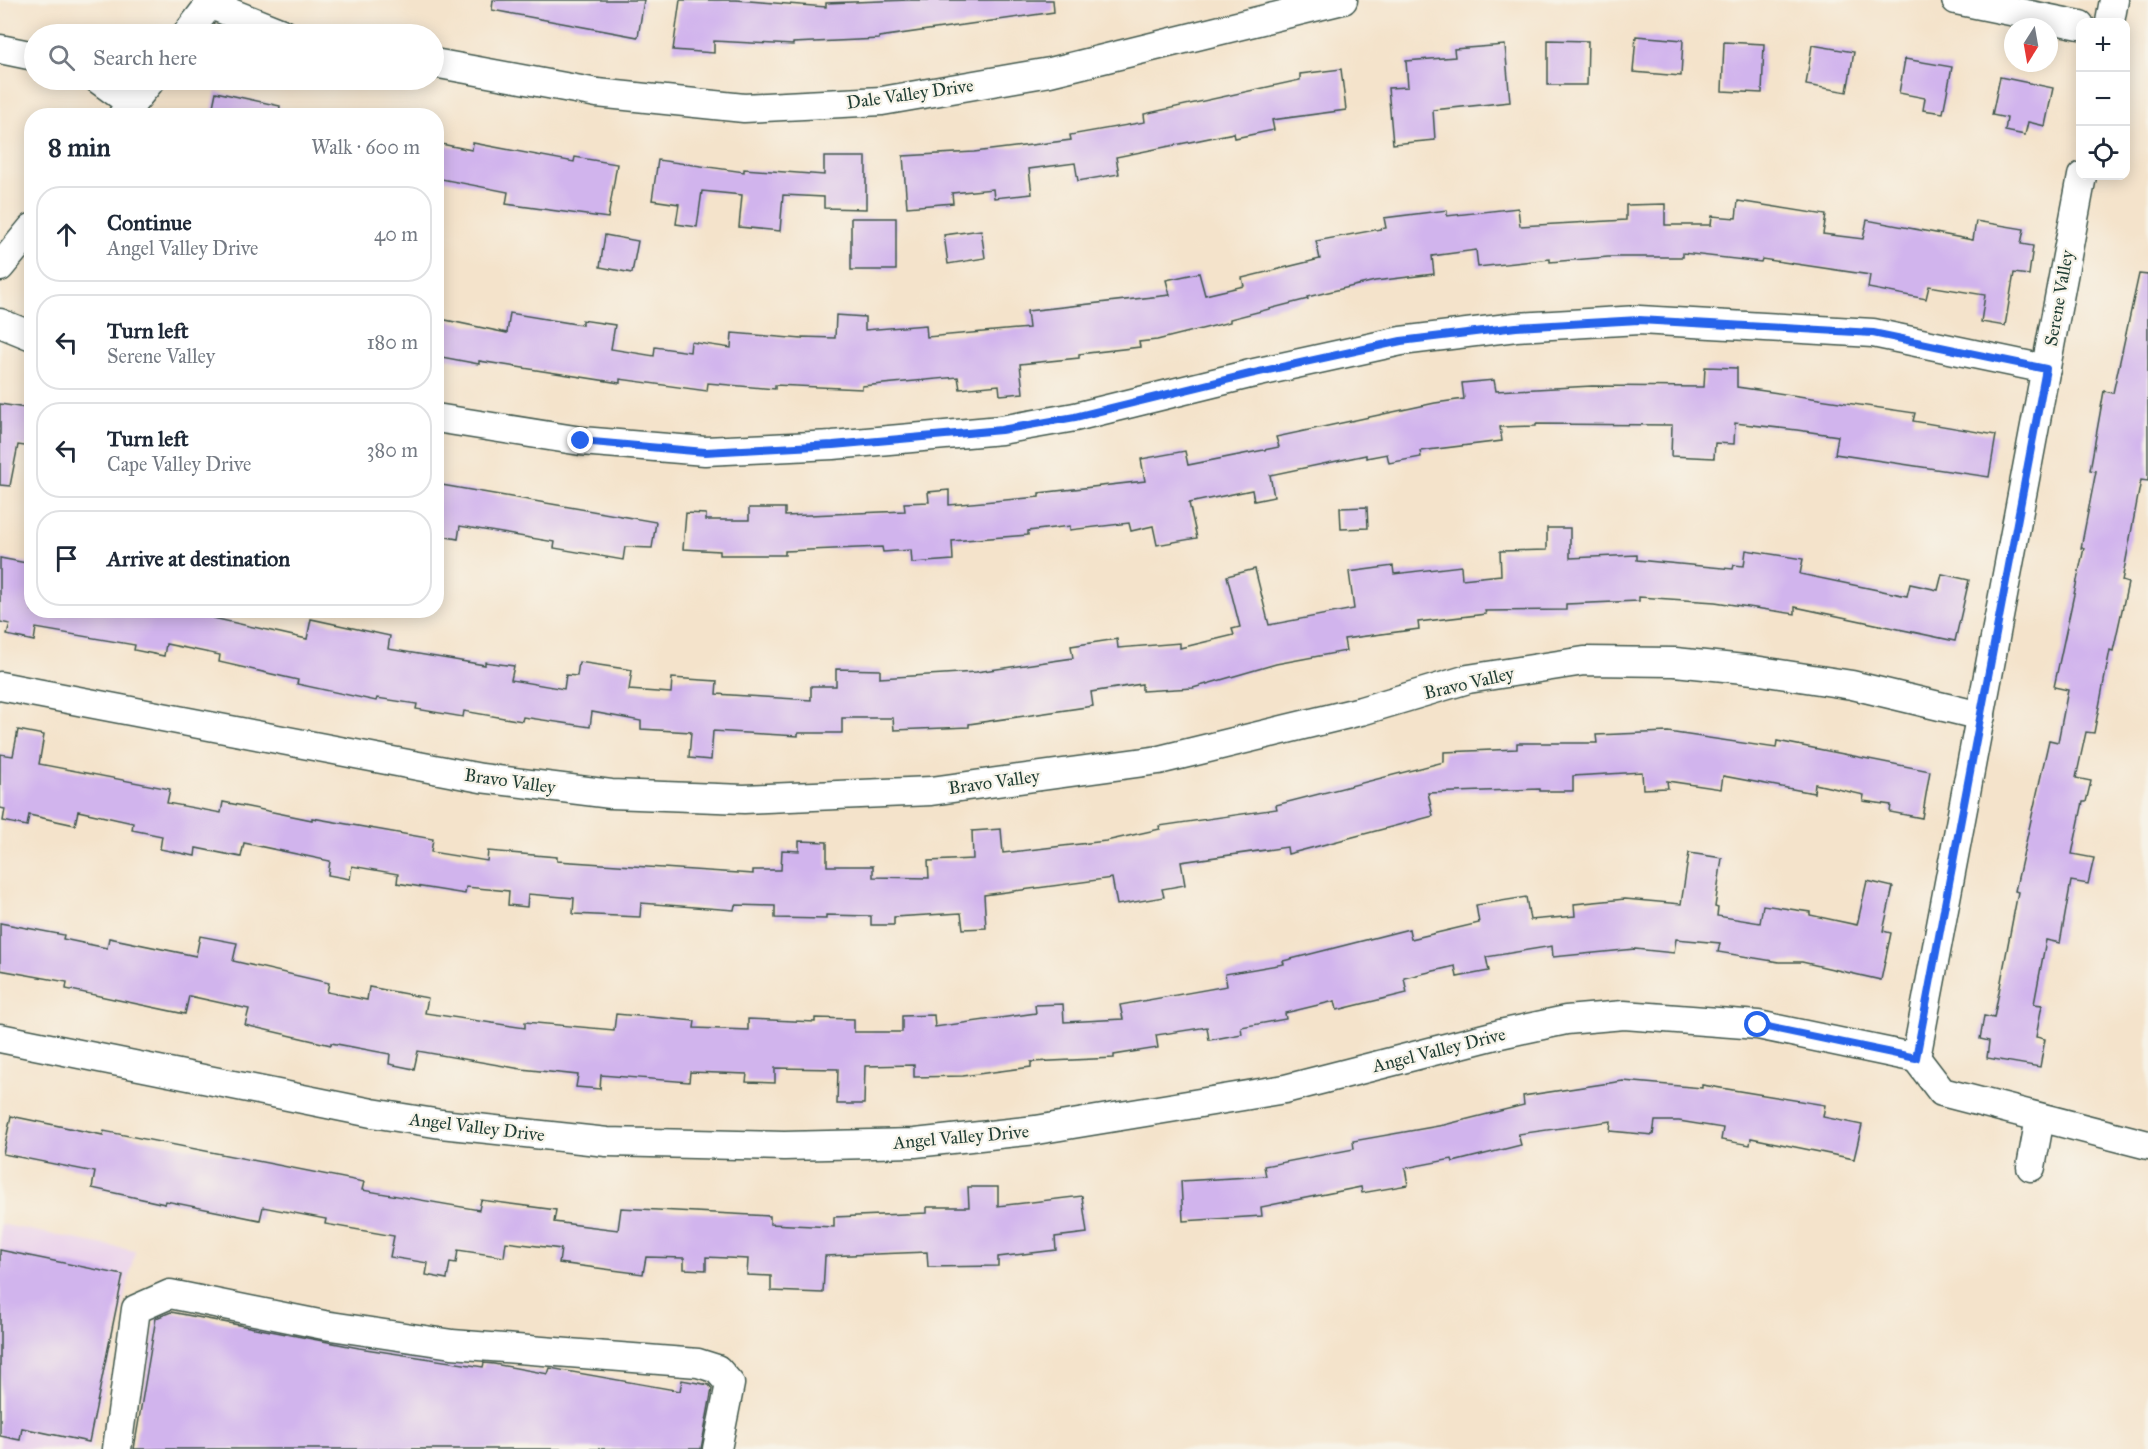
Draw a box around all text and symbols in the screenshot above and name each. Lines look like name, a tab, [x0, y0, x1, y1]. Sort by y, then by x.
north arrow	[2004, 18, 2058, 72]
map controls	[2076, 18, 2130, 180]
button: +	[2076, 18, 2130, 72]
search box	[24, 24, 444, 90]
icon: search	[45, 41, 78, 74]
text: Search here	[93, 44, 197, 71]
button: −	[2076, 72, 2130, 126]
street label: Dale Valley Drive	[845, 74, 975, 114]
button: locate	[2076, 126, 2130, 180]
text: 8 min	[48, 131, 111, 163]
text: Walk · 600 m	[311, 135, 420, 159]
text: Continue	[107, 209, 192, 236]
icon: ahead	[50, 218, 83, 251]
text: 40 m	[374, 222, 418, 246]
text: Angel Valley Drive	[107, 236, 258, 260]
street label: Serene Valley	[2040, 248, 2078, 348]
text: Turn left	[107, 317, 189, 344]
icon: left	[50, 326, 83, 359]
text: 180 m	[367, 330, 418, 354]
text: Serene Valley	[107, 344, 215, 368]
text: Turn left	[107, 425, 189, 452]
route end	[567, 427, 593, 453]
icon: left	[50, 434, 83, 467]
text: 380 m	[367, 438, 418, 462]
text: Cape Valley Drive	[107, 452, 251, 476]
icon: arrive	[50, 542, 83, 575]
text: Arrive at destination	[107, 545, 290, 572]
street label: Bravo Valley	[1422, 662, 1517, 704]
street label: Bravo Valley	[463, 764, 558, 798]
street label: Bravo Valley	[947, 765, 1042, 799]
route start	[1744, 1011, 1770, 1037]
street label: Angel Valley Drive	[1369, 1023, 1508, 1078]
street label: Angel Valley Drive	[407, 1108, 546, 1147]
street label: Angel Valley Drive	[891, 1120, 1030, 1155]

